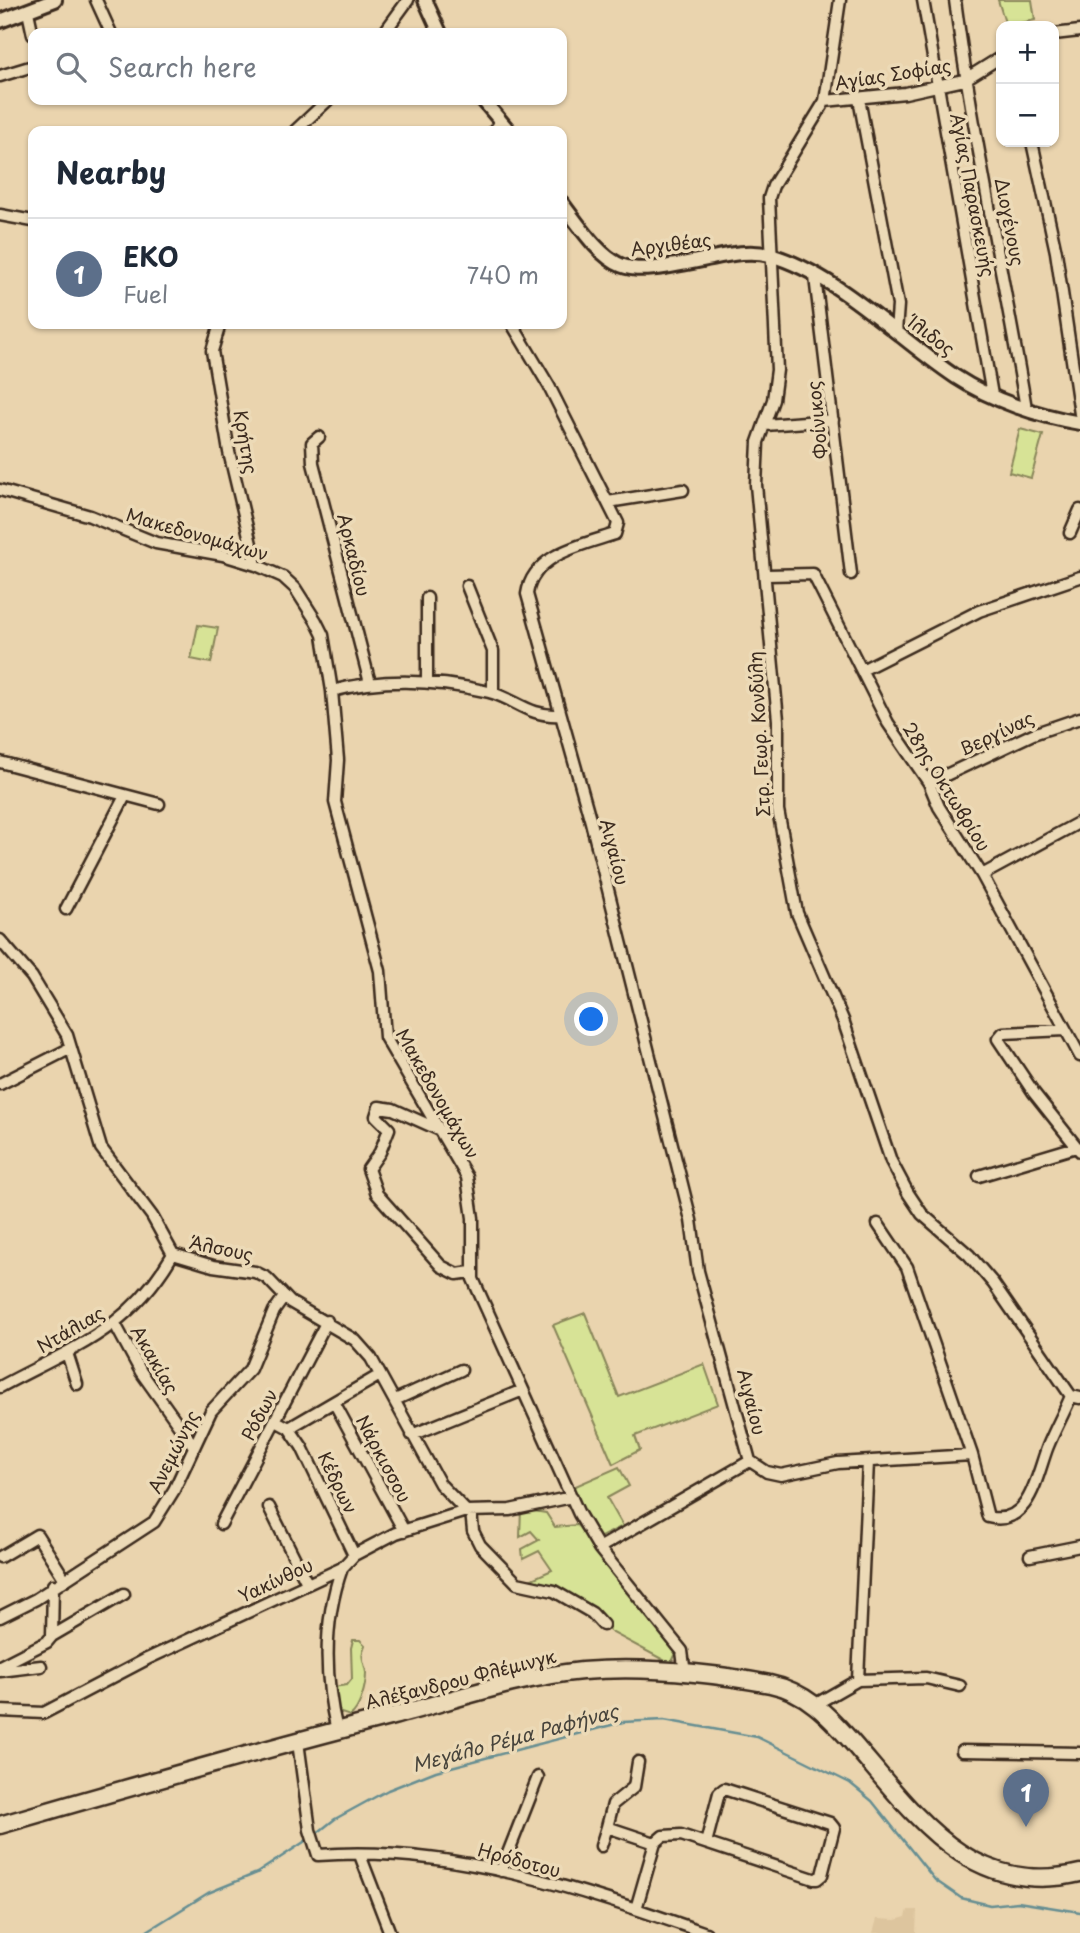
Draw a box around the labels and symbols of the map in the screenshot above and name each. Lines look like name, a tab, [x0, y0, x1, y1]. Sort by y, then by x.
street label: Αγίας Σοφίας	[833, 51, 953, 96]
street label: Αγίας Παρασκευής	[944, 110, 1003, 279]
street label: Διογένους	[989, 176, 1032, 268]
street label: Αργιθέας	[629, 225, 713, 262]
street label: Ίλιδος	[901, 307, 961, 361]
street label: Φοίνικος	[799, 380, 834, 461]
street label: Κρήτης	[228, 408, 265, 476]
street label: Μακεδονομάχων	[123, 500, 272, 567]
street label: Αρκαδίου	[331, 510, 378, 599]
street label: Στρ. Γεωρ. Κονδύλη	[741, 651, 776, 818]
street label: Βεργίνας	[955, 704, 1038, 762]
street label: 28ης Οκτωβρίου	[897, 716, 998, 856]
street label: Αιγαίου	[594, 816, 637, 888]
your location	[574, 1002, 608, 1036]
street label: Μακεδονομάχων	[390, 1023, 487, 1164]
street label: Άλσους	[187, 1228, 256, 1267]
street label: Ντάλιας	[32, 1299, 109, 1359]
street label: Ακακίας	[125, 1320, 186, 1399]
street label: Αιγαίου	[731, 1366, 774, 1438]
street label: Ρόδων	[234, 1384, 284, 1445]
street label: Ανεμώνης	[140, 1405, 205, 1498]
street label: Νάρκισσου	[350, 1410, 419, 1507]
street label: Κέδρων	[312, 1447, 365, 1518]
street label: Υακίνθου	[234, 1551, 317, 1609]
street label: Αλέξανδρου Φλέμινγκ	[362, 1642, 559, 1715]
water label: Μεγάλο Ρέμα Ραφήνας	[409, 1695, 623, 1778]
pin: 1	[1003, 1769, 1049, 1827]
street label: Ηρόδοτου	[475, 1836, 564, 1884]

